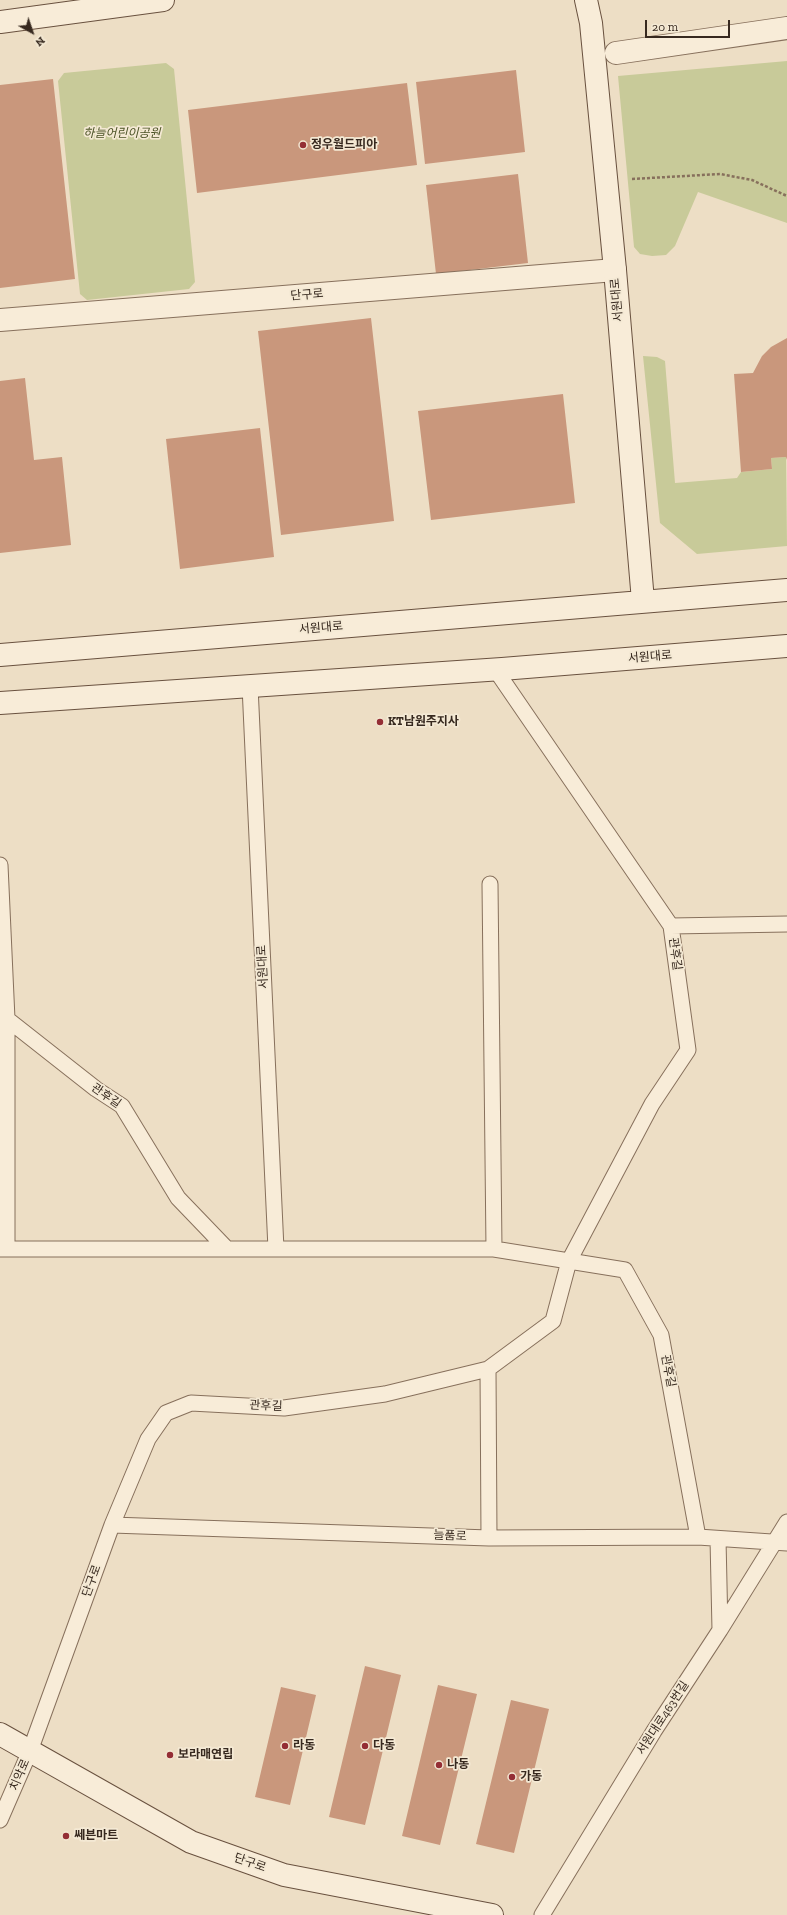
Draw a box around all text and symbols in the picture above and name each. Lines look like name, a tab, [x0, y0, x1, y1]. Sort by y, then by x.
north arrow	[12, 12, 52, 52]
scale bar	[647, 12, 732, 38]
text: 20 m	[652, 20, 678, 34]
text: N	[33, 34, 47, 49]
park label: 하늘어린이공원	[83, 127, 161, 141]
place label: 정우월드피아	[311, 138, 377, 152]
marker: 정우월드피아	[298, 140, 308, 150]
street label: 서원대로	[608, 277, 626, 323]
street label: 단구로	[290, 286, 324, 304]
street label: 서원대로	[298, 619, 344, 637]
street label: 서원대로	[627, 648, 673, 666]
place label: KT남원주지사	[388, 715, 459, 729]
marker: KT남원주지사	[375, 717, 385, 727]
street label: 관후길	[666, 937, 684, 971]
street label: 서원대로	[255, 945, 271, 989]
street label: 관후길	[88, 1081, 124, 1111]
street label: 관후길	[658, 1353, 678, 1389]
street label: 관후길	[249, 1398, 283, 1414]
street label: 늘품로	[433, 1528, 467, 1544]
street label: 단구로	[80, 1563, 104, 1599]
street label: 서원대로463번길	[634, 1678, 692, 1758]
place label: 라동	[293, 1739, 315, 1753]
place label: 다동	[373, 1739, 395, 1753]
marker: 라동	[280, 1741, 290, 1751]
marker: 다동	[360, 1741, 370, 1751]
place label: 보라매연립	[178, 1748, 233, 1762]
marker: 보라매연립	[165, 1750, 175, 1760]
street label: 치악로	[7, 1757, 33, 1793]
place label: 나동	[447, 1758, 469, 1772]
marker: 나동	[434, 1760, 444, 1770]
place label: 가동	[520, 1770, 542, 1784]
marker: 가동	[507, 1772, 517, 1782]
place label: 쎄븐마트	[74, 1829, 118, 1843]
marker: 쎄븐마트	[61, 1831, 71, 1841]
street label: 단구로	[232, 1851, 268, 1875]

